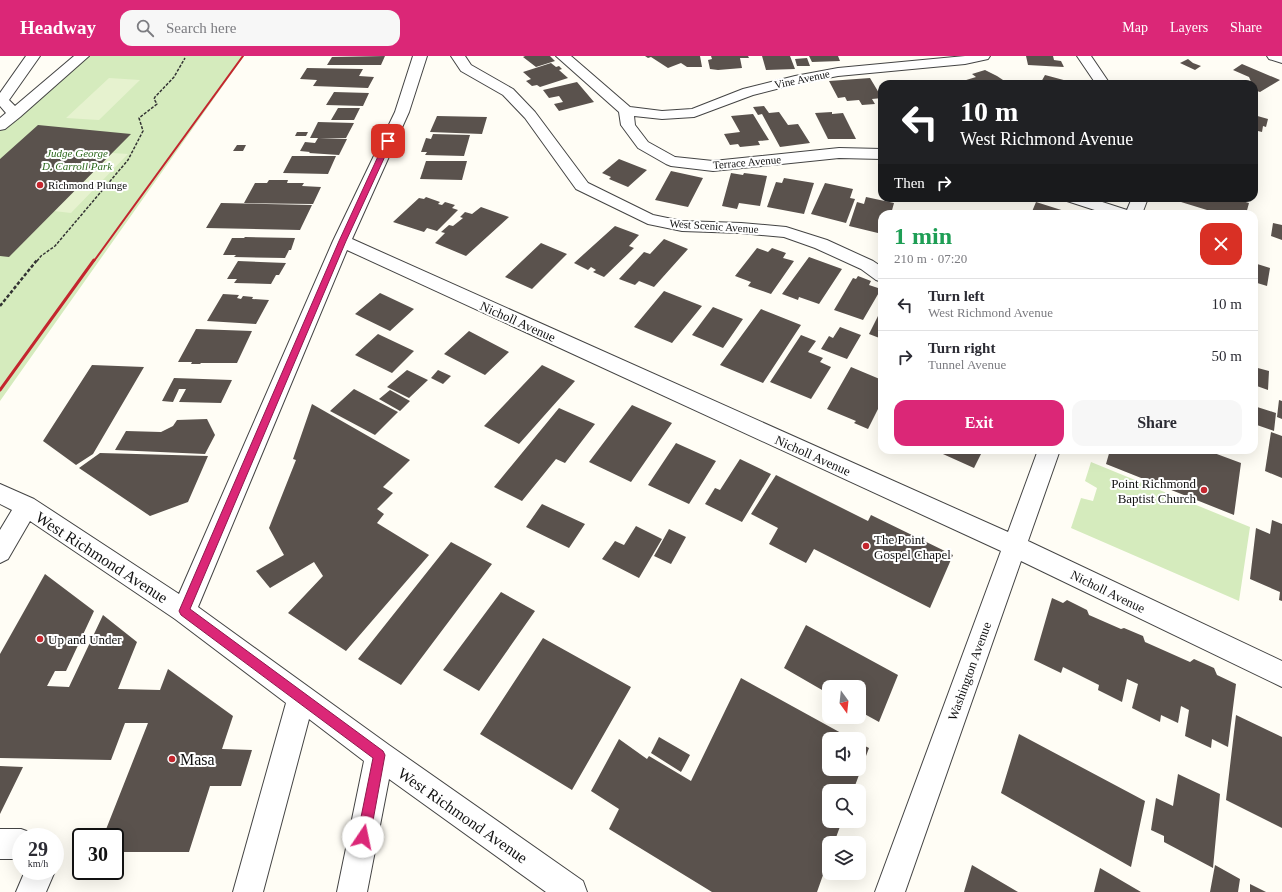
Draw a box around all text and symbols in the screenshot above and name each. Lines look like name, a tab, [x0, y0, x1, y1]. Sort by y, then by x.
search box	[120, 10, 400, 46]
text: Headway	[20, 17, 96, 38]
icon: search	[134, 17, 156, 39]
text: Search here	[166, 20, 236, 36]
text: Map	[1122, 20, 1148, 35]
text: Layers	[1170, 20, 1208, 35]
text: Share	[1230, 20, 1262, 35]
street label: Vine Avenue	[773, 67, 831, 91]
icon: left	[894, 96, 946, 148]
text: 10 m	[960, 96, 1018, 127]
pin	[371, 124, 405, 158]
text: West Richmond Avenue	[960, 129, 1133, 149]
icon: arrive	[377, 130, 399, 152]
park label: Judge George D. Carroll Park	[41, 147, 113, 172]
street label: Terrace Avenue	[712, 153, 782, 171]
icon: right	[933, 172, 955, 194]
text: Then	[894, 175, 925, 191]
place label: Richmond Plunge	[48, 179, 127, 191]
marker: Richmond Plunge	[35, 180, 45, 190]
street label: West Scenic Avenue	[669, 217, 759, 235]
text: 1 min	[894, 223, 952, 249]
button: close	[1200, 223, 1242, 265]
text: 210 m · 07:20	[894, 251, 967, 266]
text: Turn left	[928, 288, 985, 304]
icon: left	[894, 294, 916, 316]
text: 10 m	[1212, 296, 1242, 312]
street label: Nicholl Avenue	[478, 298, 558, 345]
text: West Richmond Avenue	[928, 305, 1053, 320]
text: Turn right	[928, 340, 995, 356]
icon: right	[894, 346, 916, 368]
text: 50 m	[1212, 348, 1242, 364]
text: Tunnel Avenue	[928, 357, 1006, 372]
button: Exit	[894, 400, 1064, 446]
button: Share	[1072, 400, 1242, 446]
street label: Nicholl Avenue	[773, 432, 853, 479]
place label: Point Richmond Baptist Church	[1111, 476, 1196, 506]
marker: Point Richmond Baptist Church	[1199, 485, 1209, 495]
street label: West Richmond Avenue	[33, 508, 171, 606]
place label: The Point Gospel Chapel	[874, 532, 951, 562]
marker: The Point Gospel Chapel	[861, 541, 871, 551]
street label: Nicholl Avenue	[1068, 567, 1148, 616]
street label: Washington Avenue	[945, 620, 994, 722]
place label: Up and Under	[48, 632, 122, 647]
marker: Up and Under	[35, 634, 45, 644]
north arrow	[822, 680, 866, 724]
map controls	[822, 680, 866, 880]
button: sound	[822, 732, 866, 776]
place label: Masa	[180, 751, 215, 768]
marker: Masa	[167, 754, 177, 764]
street label: West Richmond Avenue	[395, 764, 531, 867]
button: search	[822, 784, 866, 828]
position arrow	[342, 816, 384, 858]
speed limit sign: 30	[72, 828, 124, 880]
button: layers	[822, 836, 866, 880]
text: 29	[28, 838, 48, 860]
text: km/h	[28, 858, 48, 869]

